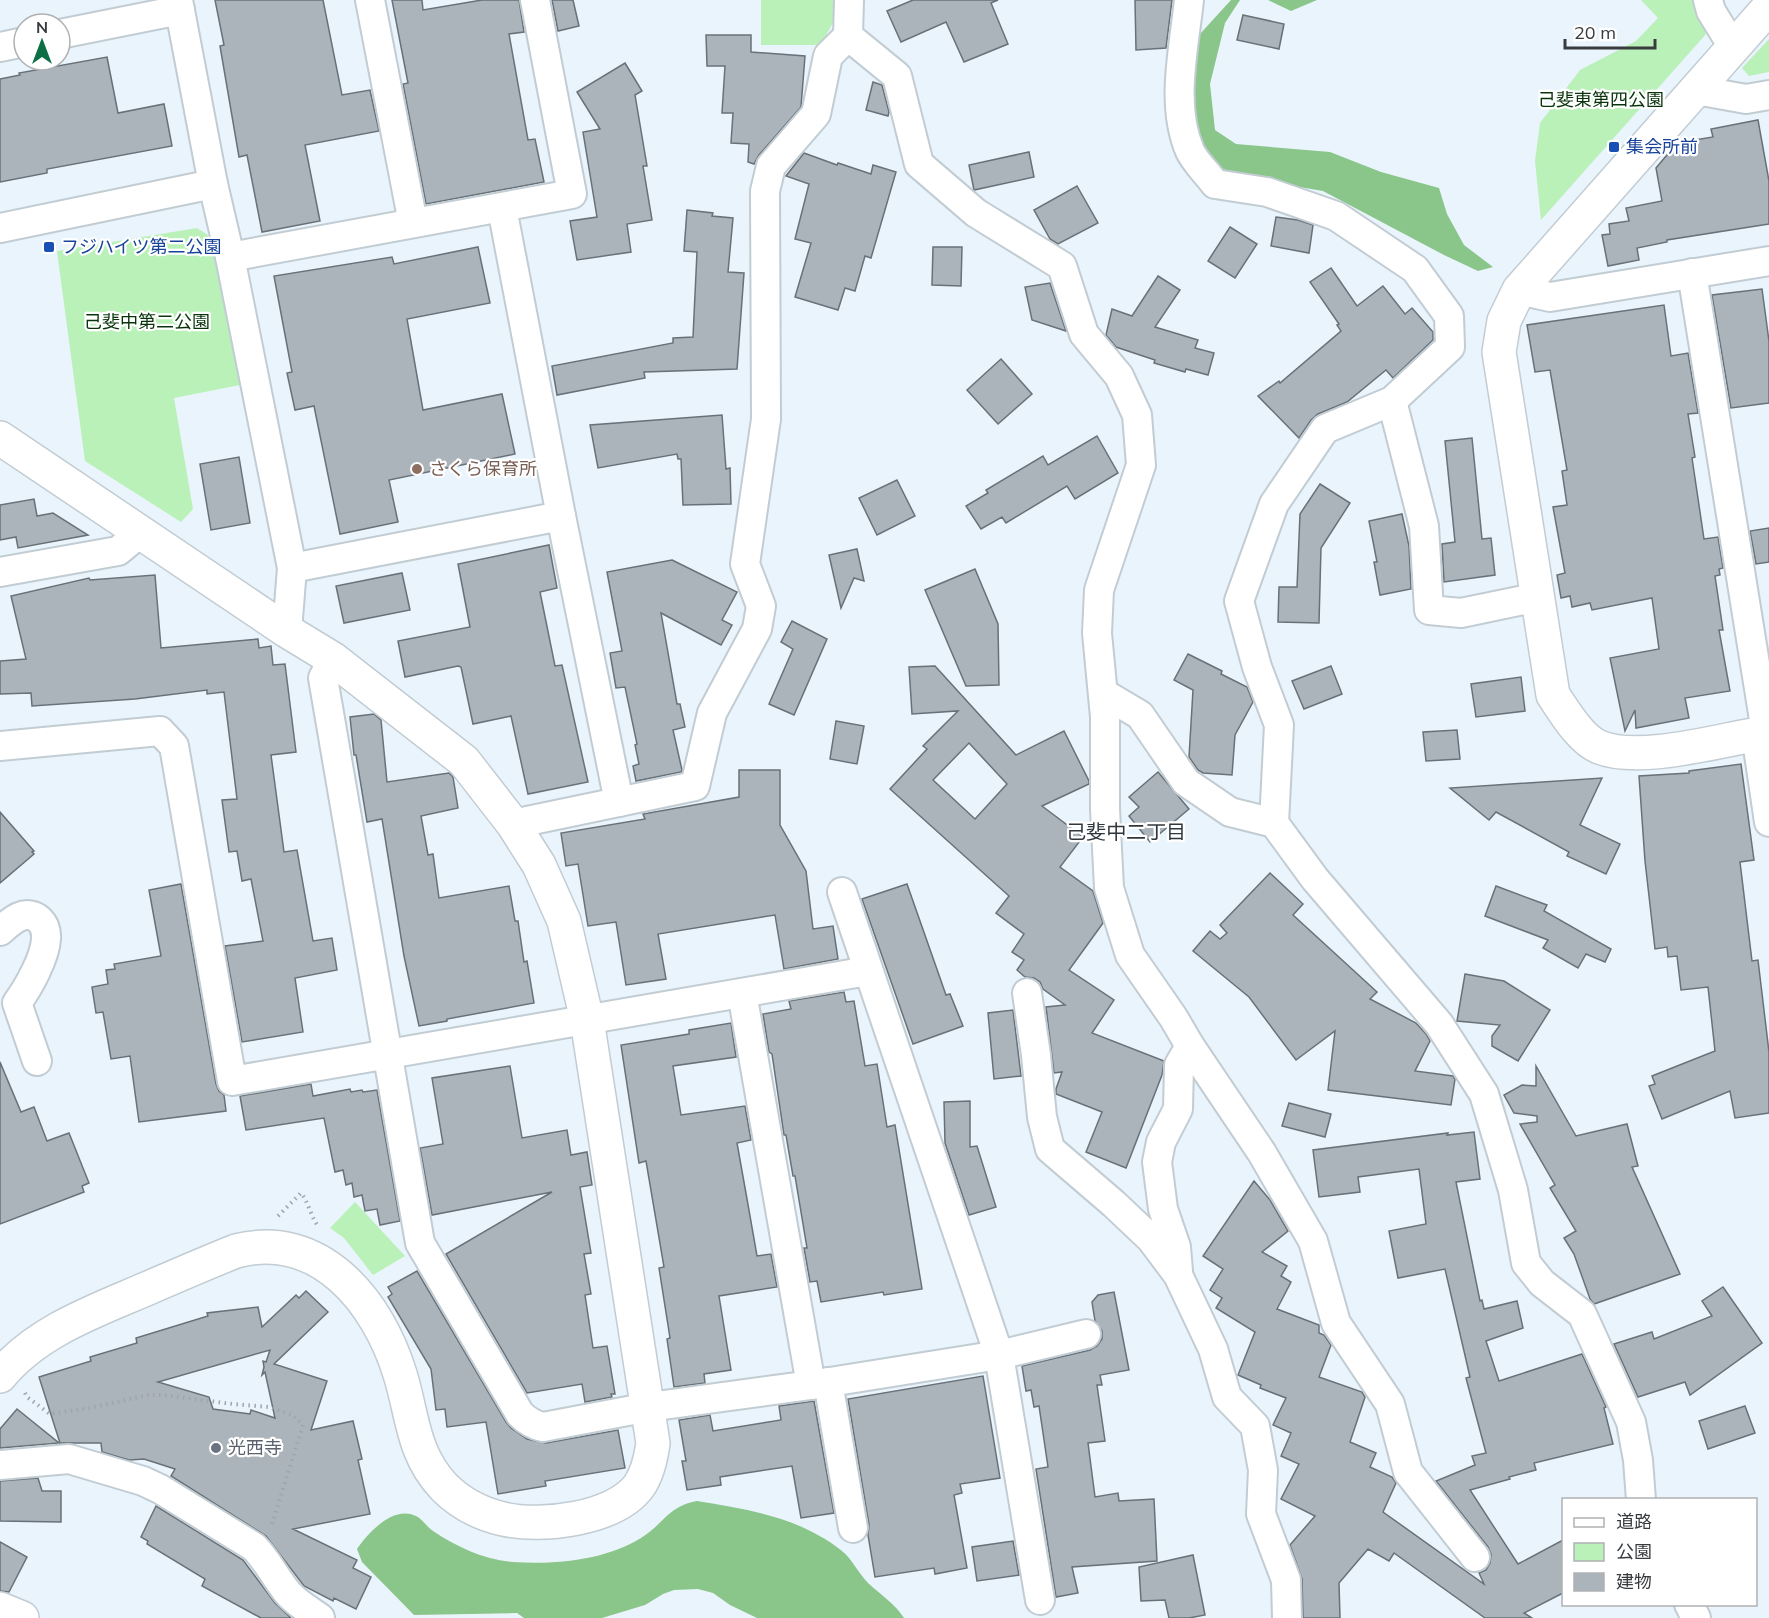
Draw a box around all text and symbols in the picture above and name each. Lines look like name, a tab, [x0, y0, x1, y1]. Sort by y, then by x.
north arrow	[12, 12, 72, 72]
scale bar	[1565, 12, 1655, 50]
text: N	[36, 17, 48, 37]
text: 20 m	[1574, 21, 1616, 44]
park label: 己斐東第四公園	[1538, 88, 1664, 111]
place label: 集会所前	[1626, 135, 1698, 158]
marker: 集会所前	[1607, 140, 1621, 154]
place label: フジハイツ第二公園	[61, 235, 222, 258]
marker: フジハイツ第二公園	[42, 240, 56, 254]
park label: 己斐中第二公園	[84, 310, 210, 333]
place label: さくら保育所	[429, 457, 537, 480]
marker: さくら保育所	[410, 462, 424, 476]
district label: 己斐中二丁目	[1066, 819, 1186, 844]
place label: 光西寺	[228, 1436, 282, 1459]
marker: 光西寺	[209, 1441, 223, 1455]
legend	[1562, 1498, 1757, 1606]
text: 道路	[1616, 1510, 1652, 1533]
text: 公園	[1616, 1540, 1652, 1563]
text: 建物	[1616, 1570, 1652, 1593]

